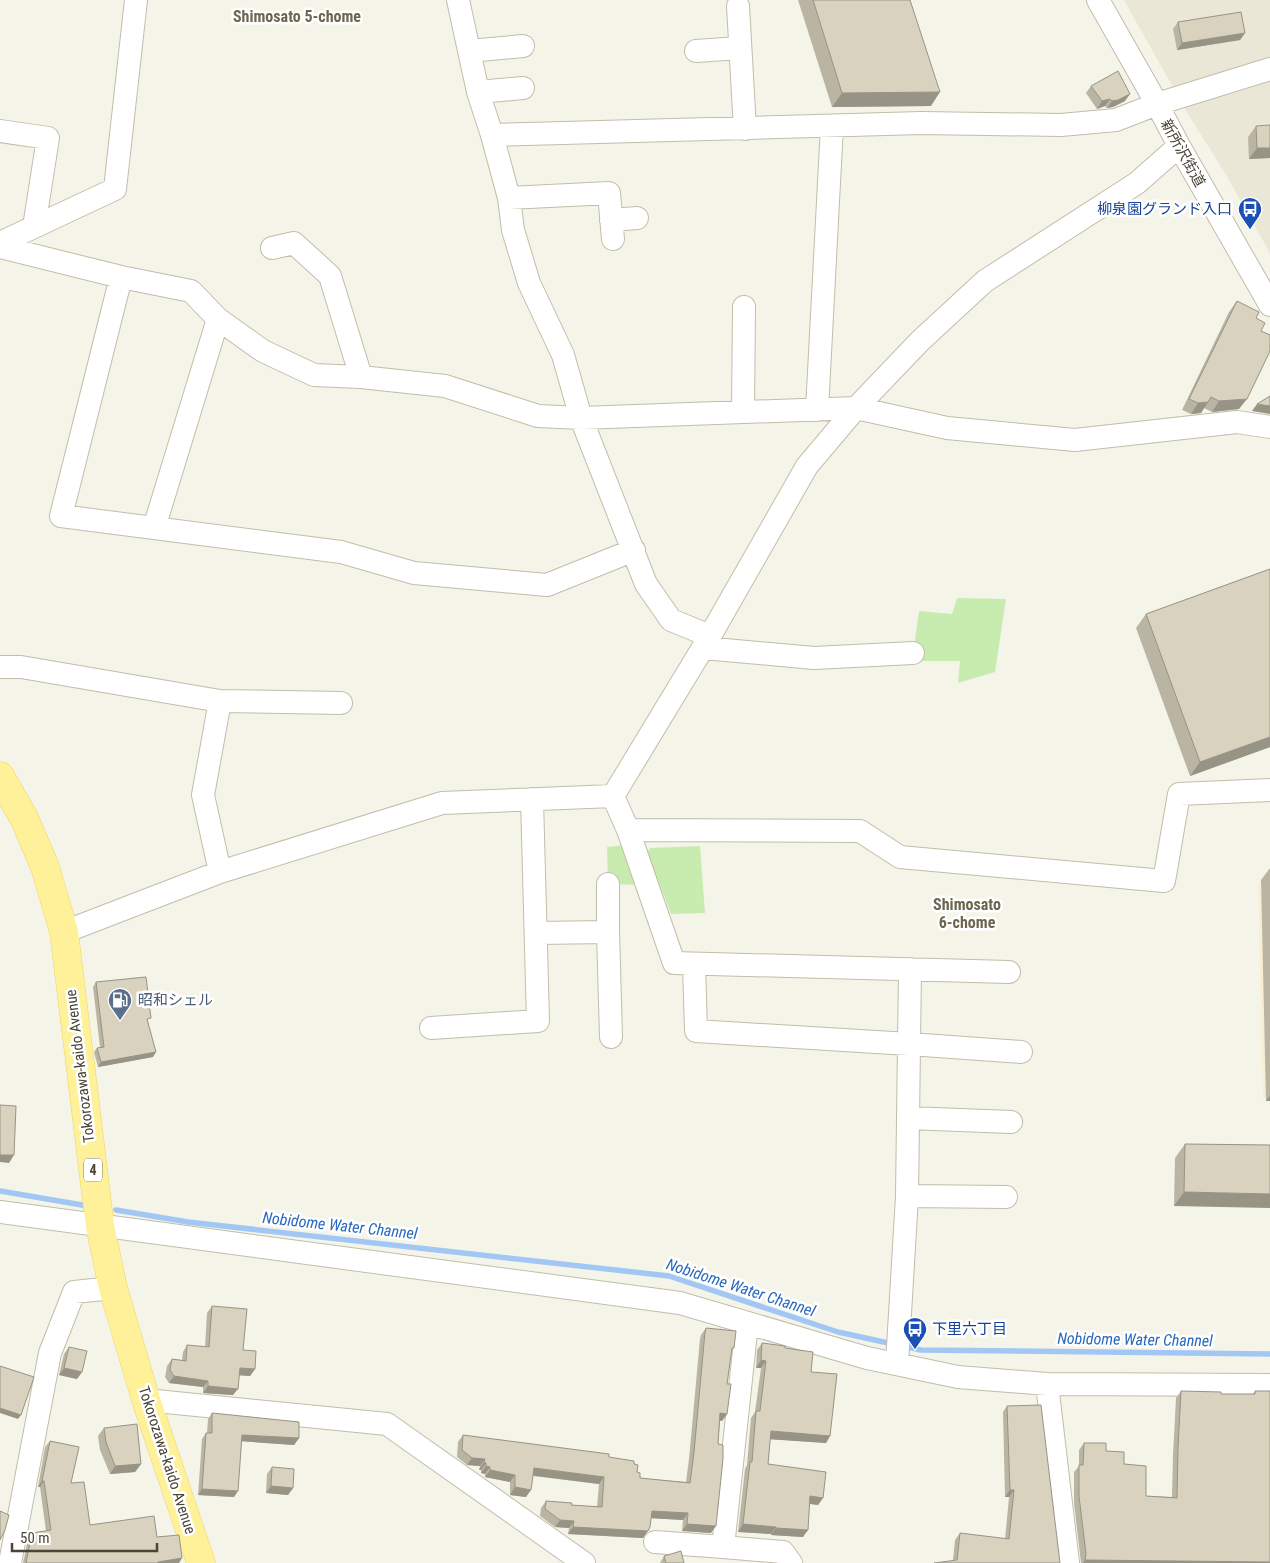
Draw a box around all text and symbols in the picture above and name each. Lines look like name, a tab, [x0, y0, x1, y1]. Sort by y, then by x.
district label: Shimosato 5-chome	[233, 7, 361, 26]
street label: 新所沢街道	[1157, 116, 1209, 190]
bus stop icon: 柳泉園グランド入口	[1237, 196, 1263, 230]
place label: 柳泉園グランド入口	[1097, 200, 1232, 218]
district label: Shimosato 6-chome	[933, 895, 1001, 932]
fuel station icon: 昭和シェル	[107, 987, 133, 1021]
street label: Tokorozawa-kaido Avenue	[62, 988, 98, 1144]
place label: 昭和シェル	[138, 991, 213, 1009]
road number: 4	[84, 1158, 102, 1182]
water label: Nobidome Water Channel	[262, 1208, 419, 1243]
water label: Nobidome Water Channel	[664, 1254, 818, 1321]
bus stop icon: 下里六丁目	[902, 1316, 928, 1350]
place label: 下里六丁目	[932, 1320, 1007, 1338]
water label: Nobidome Water Channel	[1057, 1329, 1213, 1350]
street label: Tokorozawa-kaido Avenue	[135, 1384, 199, 1536]
scale bar	[12, 1520, 158, 1552]
text: 50 m	[20, 1529, 50, 1547]

